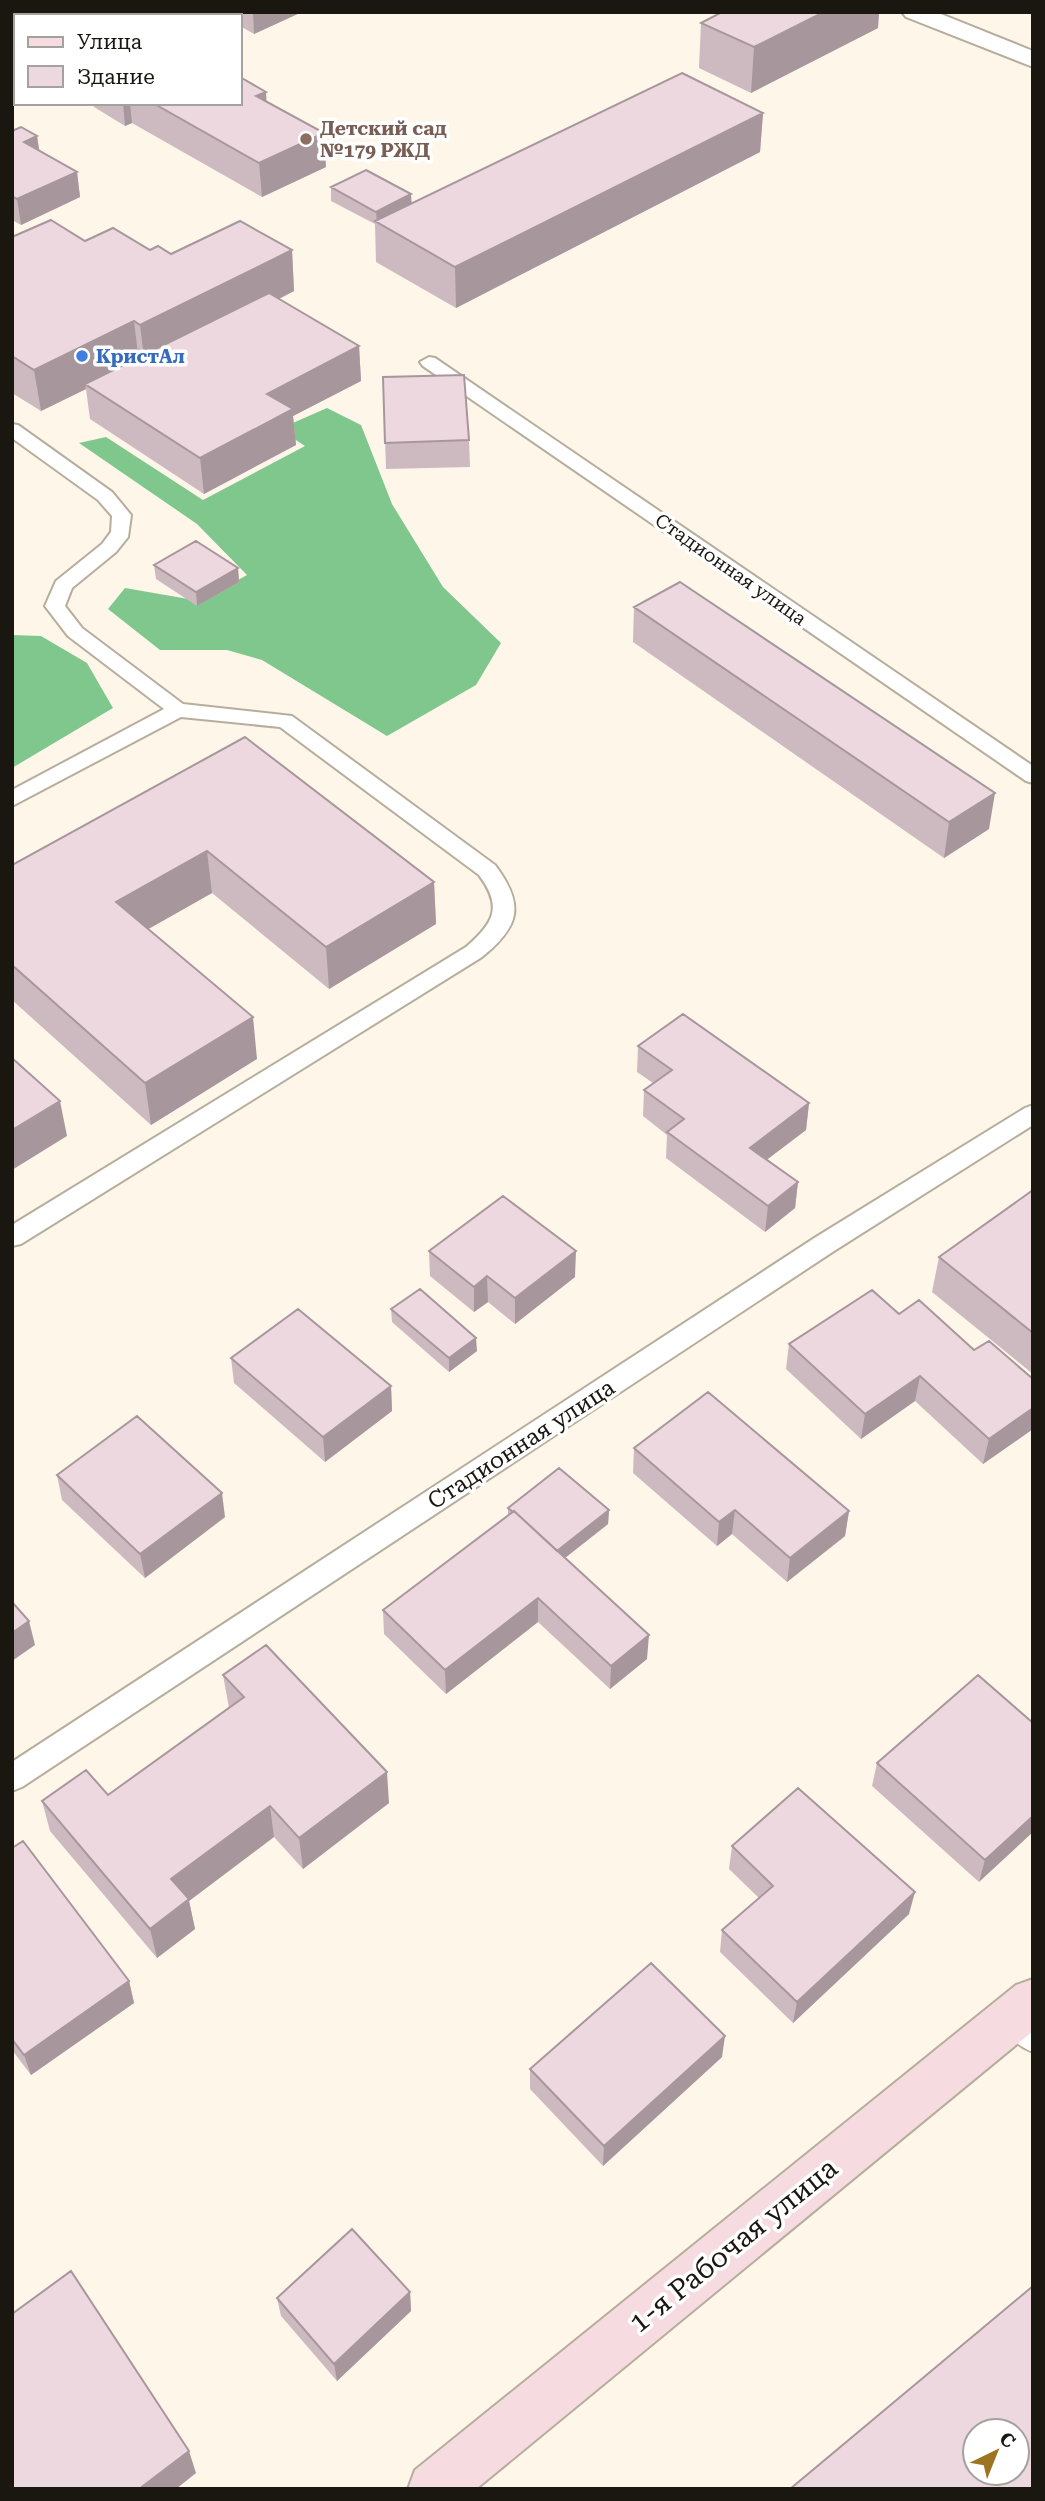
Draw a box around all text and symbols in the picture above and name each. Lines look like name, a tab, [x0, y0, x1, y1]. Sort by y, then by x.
legend	[14, 14, 242, 105]
text: Улица	[77, 30, 143, 54]
text: Здание	[77, 65, 155, 89]
place label: Детский сад №179 РЖД	[320, 117, 447, 162]
marker: Детский сад №179 РЖД	[298, 131, 314, 147]
place label: КристАл	[96, 345, 185, 368]
marker: КристАл	[74, 348, 90, 364]
street label: Стадионная улица	[651, 509, 811, 631]
street label: Стадионная улица	[423, 1374, 620, 1515]
street label: 1-я Рабочая улица	[623, 2151, 844, 2339]
north arrow	[961, 2417, 1031, 2487]
text: С	[995, 2427, 1020, 2453]

